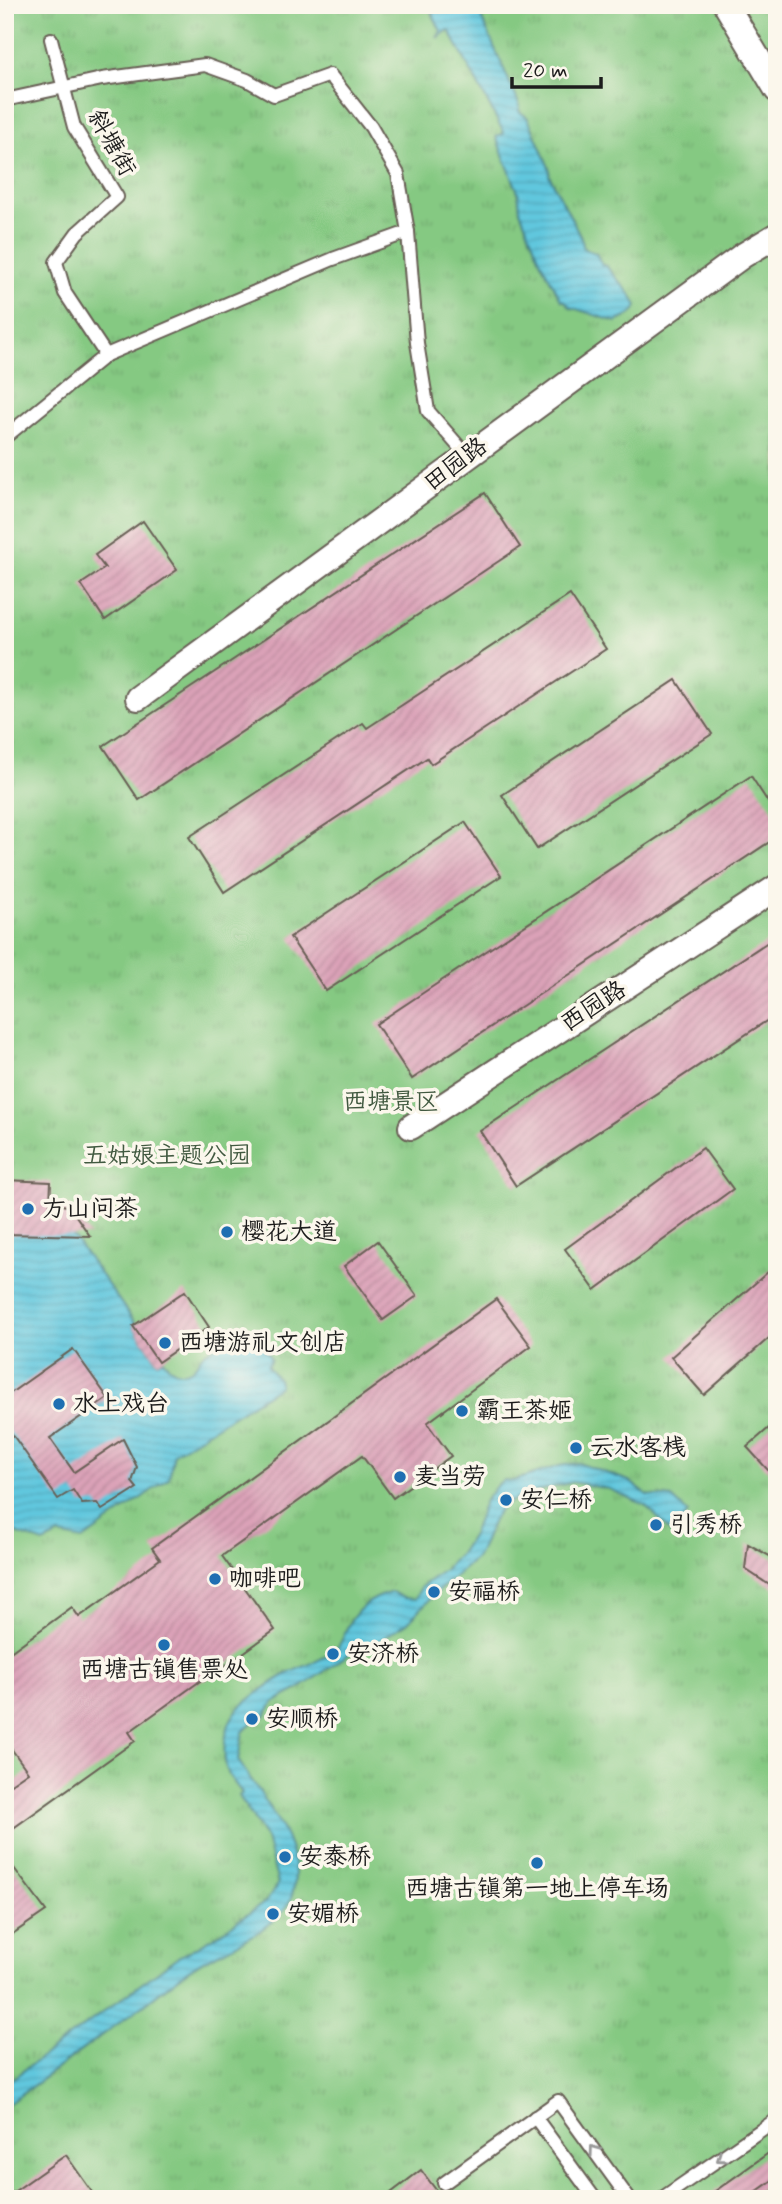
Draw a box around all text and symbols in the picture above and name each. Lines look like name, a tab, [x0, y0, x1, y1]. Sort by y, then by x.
scale bar	[512, 46, 602, 90]
text: 20 m	[523, 57, 568, 85]
street label: 斜塘街	[80, 104, 142, 182]
street label: 田园路	[418, 431, 494, 499]
street label: 西园路	[555, 974, 633, 1040]
park label: 西塘景区	[343, 1087, 439, 1118]
park label: 五姑娘主题公园	[83, 1141, 251, 1172]
place label: 方山问茶	[42, 1194, 138, 1225]
marker: 方山问茶	[20, 1201, 36, 1217]
place label: 樱花大道	[241, 1217, 337, 1248]
marker: 樱花大道	[219, 1224, 235, 1240]
place label: 西塘游礼文创店	[179, 1328, 347, 1359]
marker: 西塘游礼文创店	[157, 1335, 173, 1351]
place label: 水上戏台	[73, 1389, 169, 1420]
marker: 水上戏台	[51, 1396, 67, 1412]
place label: 霸王茶姬	[476, 1396, 572, 1427]
marker: 霸王茶姬	[454, 1403, 470, 1419]
place label: 云水客栈	[590, 1433, 686, 1464]
marker: 云水客栈	[568, 1440, 584, 1456]
place label: 麦当劳	[414, 1462, 486, 1493]
marker: 麦当劳	[392, 1469, 408, 1485]
place label: 安仁桥	[520, 1485, 592, 1516]
marker: 安仁桥	[498, 1492, 514, 1508]
place label: 引秀桥	[670, 1510, 742, 1541]
marker: 引秀桥	[648, 1517, 664, 1533]
place label: 咖啡吧	[229, 1564, 301, 1595]
marker: 咖啡吧	[207, 1571, 223, 1587]
place label: 安福桥	[448, 1577, 520, 1608]
marker: 安福桥	[426, 1584, 442, 1600]
marker: 西塘古镇售票处	[156, 1637, 172, 1653]
place label: 安济桥	[347, 1639, 419, 1670]
marker: 安济桥	[325, 1646, 341, 1662]
place label: 西塘古镇售票处	[80, 1655, 248, 1686]
place label: 安顺桥	[266, 1704, 338, 1735]
marker: 安顺桥	[244, 1711, 260, 1727]
place label: 安泰桥	[299, 1842, 371, 1873]
marker: 安泰桥	[277, 1849, 293, 1865]
marker: 西塘古镇第一地上停车场	[529, 1855, 545, 1871]
place label: 西塘古镇第一地上停车场	[405, 1874, 669, 1905]
place label: 安媚桥	[287, 1899, 359, 1930]
marker: 安媚桥	[265, 1906, 281, 1922]
one-way arrow	[589, 2145, 602, 2158]
one-way arrow	[716, 2150, 729, 2162]

